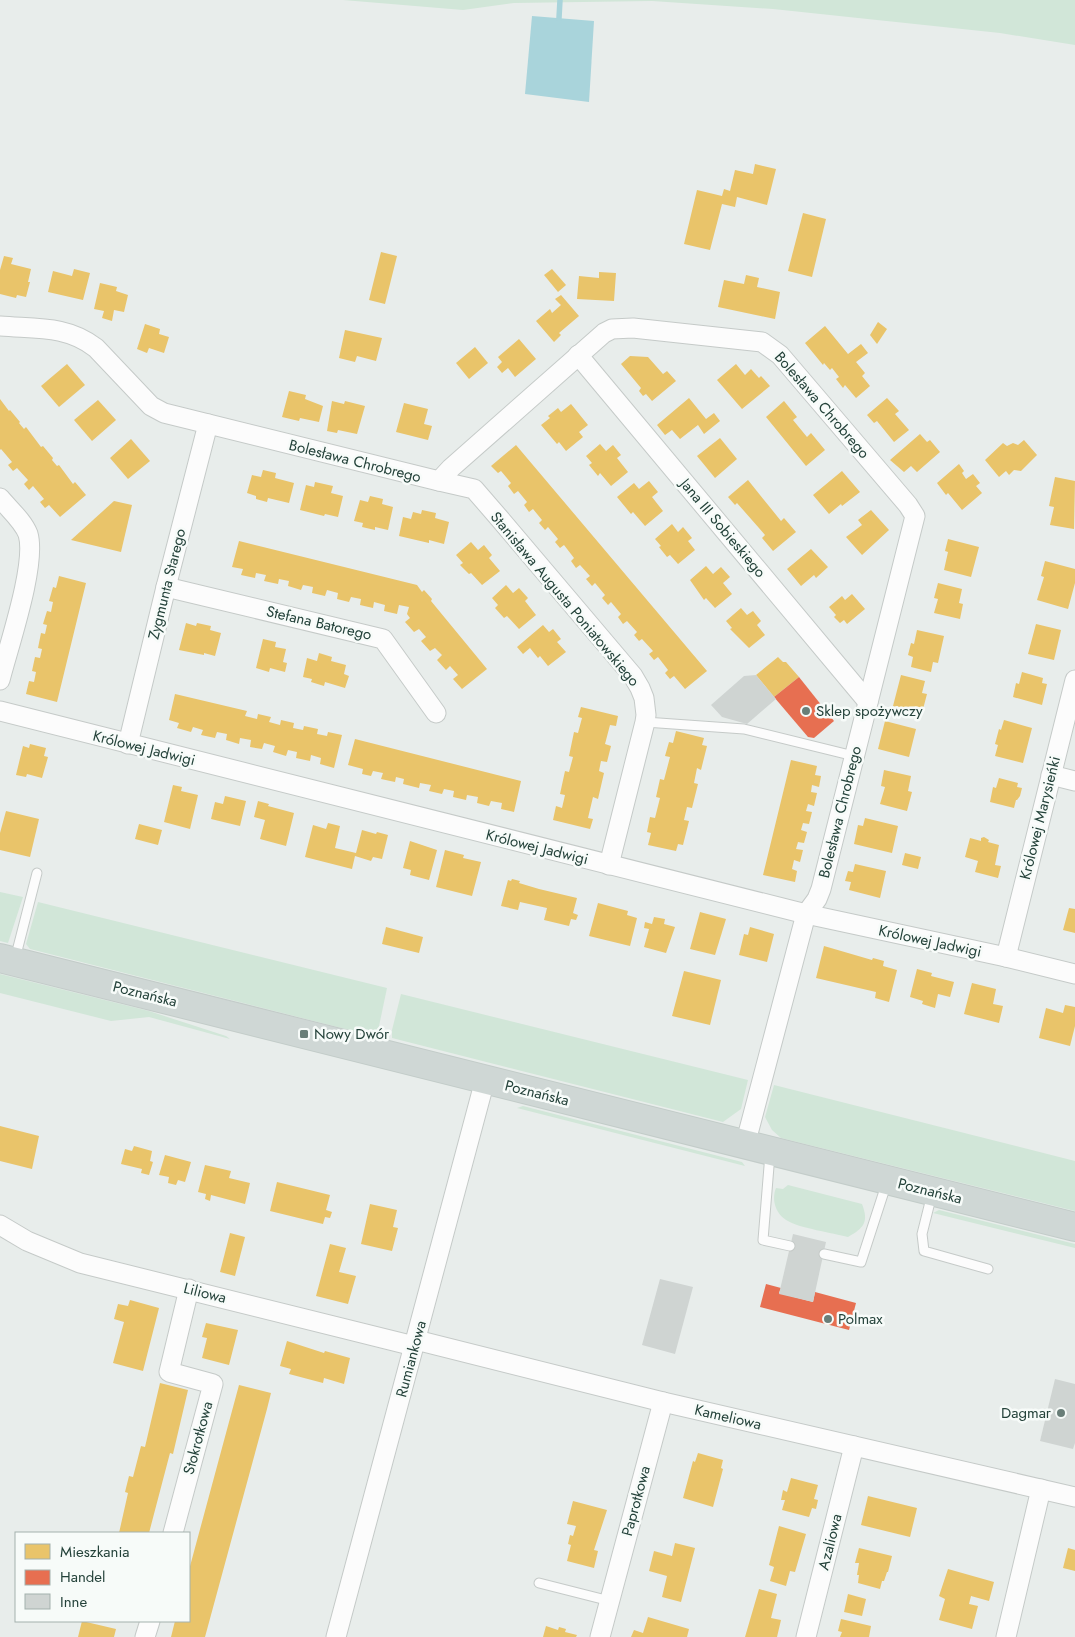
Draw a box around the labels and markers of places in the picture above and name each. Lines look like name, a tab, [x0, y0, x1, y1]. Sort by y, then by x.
place label: Sklep spożywczy	[816, 700, 923, 722]
marker: Sklep spożywczy	[800, 705, 812, 717]
place label: Nowy Dwór	[314, 1023, 390, 1045]
marker: Nowy Dwór	[298, 1028, 310, 1040]
place label: Polmax	[838, 1308, 883, 1330]
marker: Polmax	[822, 1313, 834, 1325]
place label: Dagmar	[1001, 1402, 1052, 1424]
marker: Dagmar	[1055, 1407, 1067, 1419]

